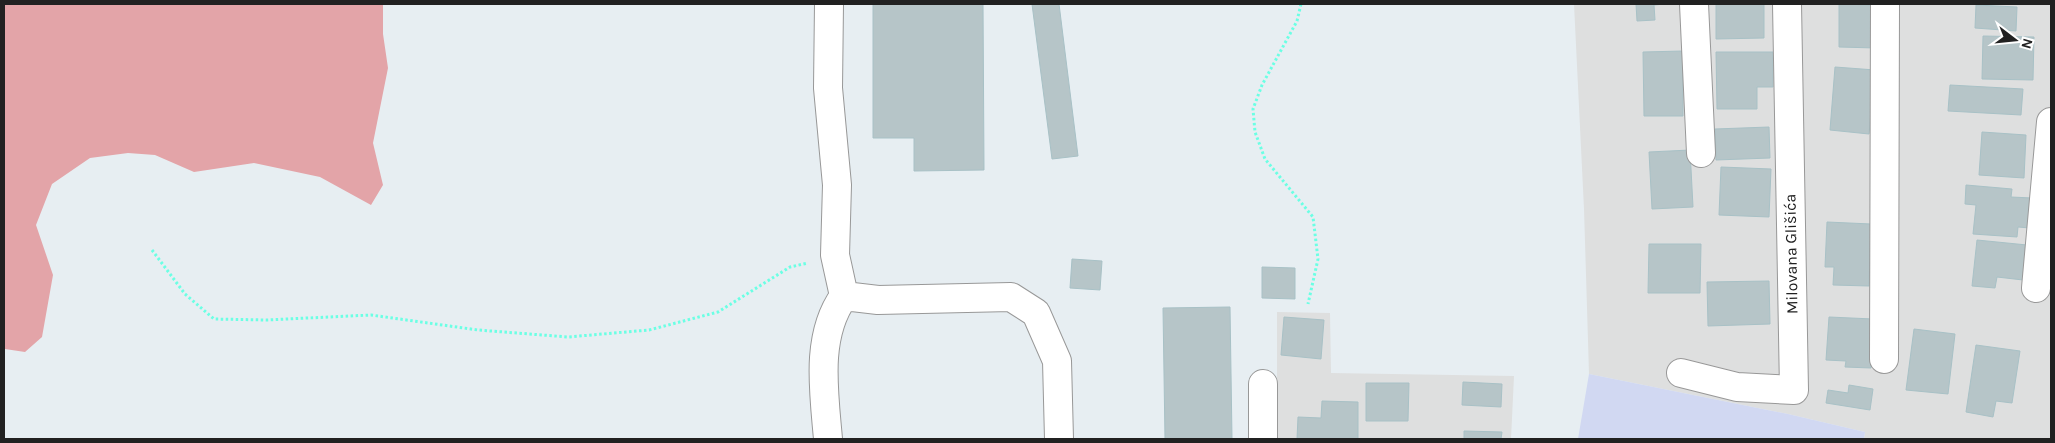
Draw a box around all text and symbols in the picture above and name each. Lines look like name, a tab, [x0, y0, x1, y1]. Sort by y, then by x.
north arrow	[1990, 15, 2040, 65]
text: N	[2017, 36, 2037, 51]
street label: Milovana Glišića	[1780, 194, 1802, 314]

